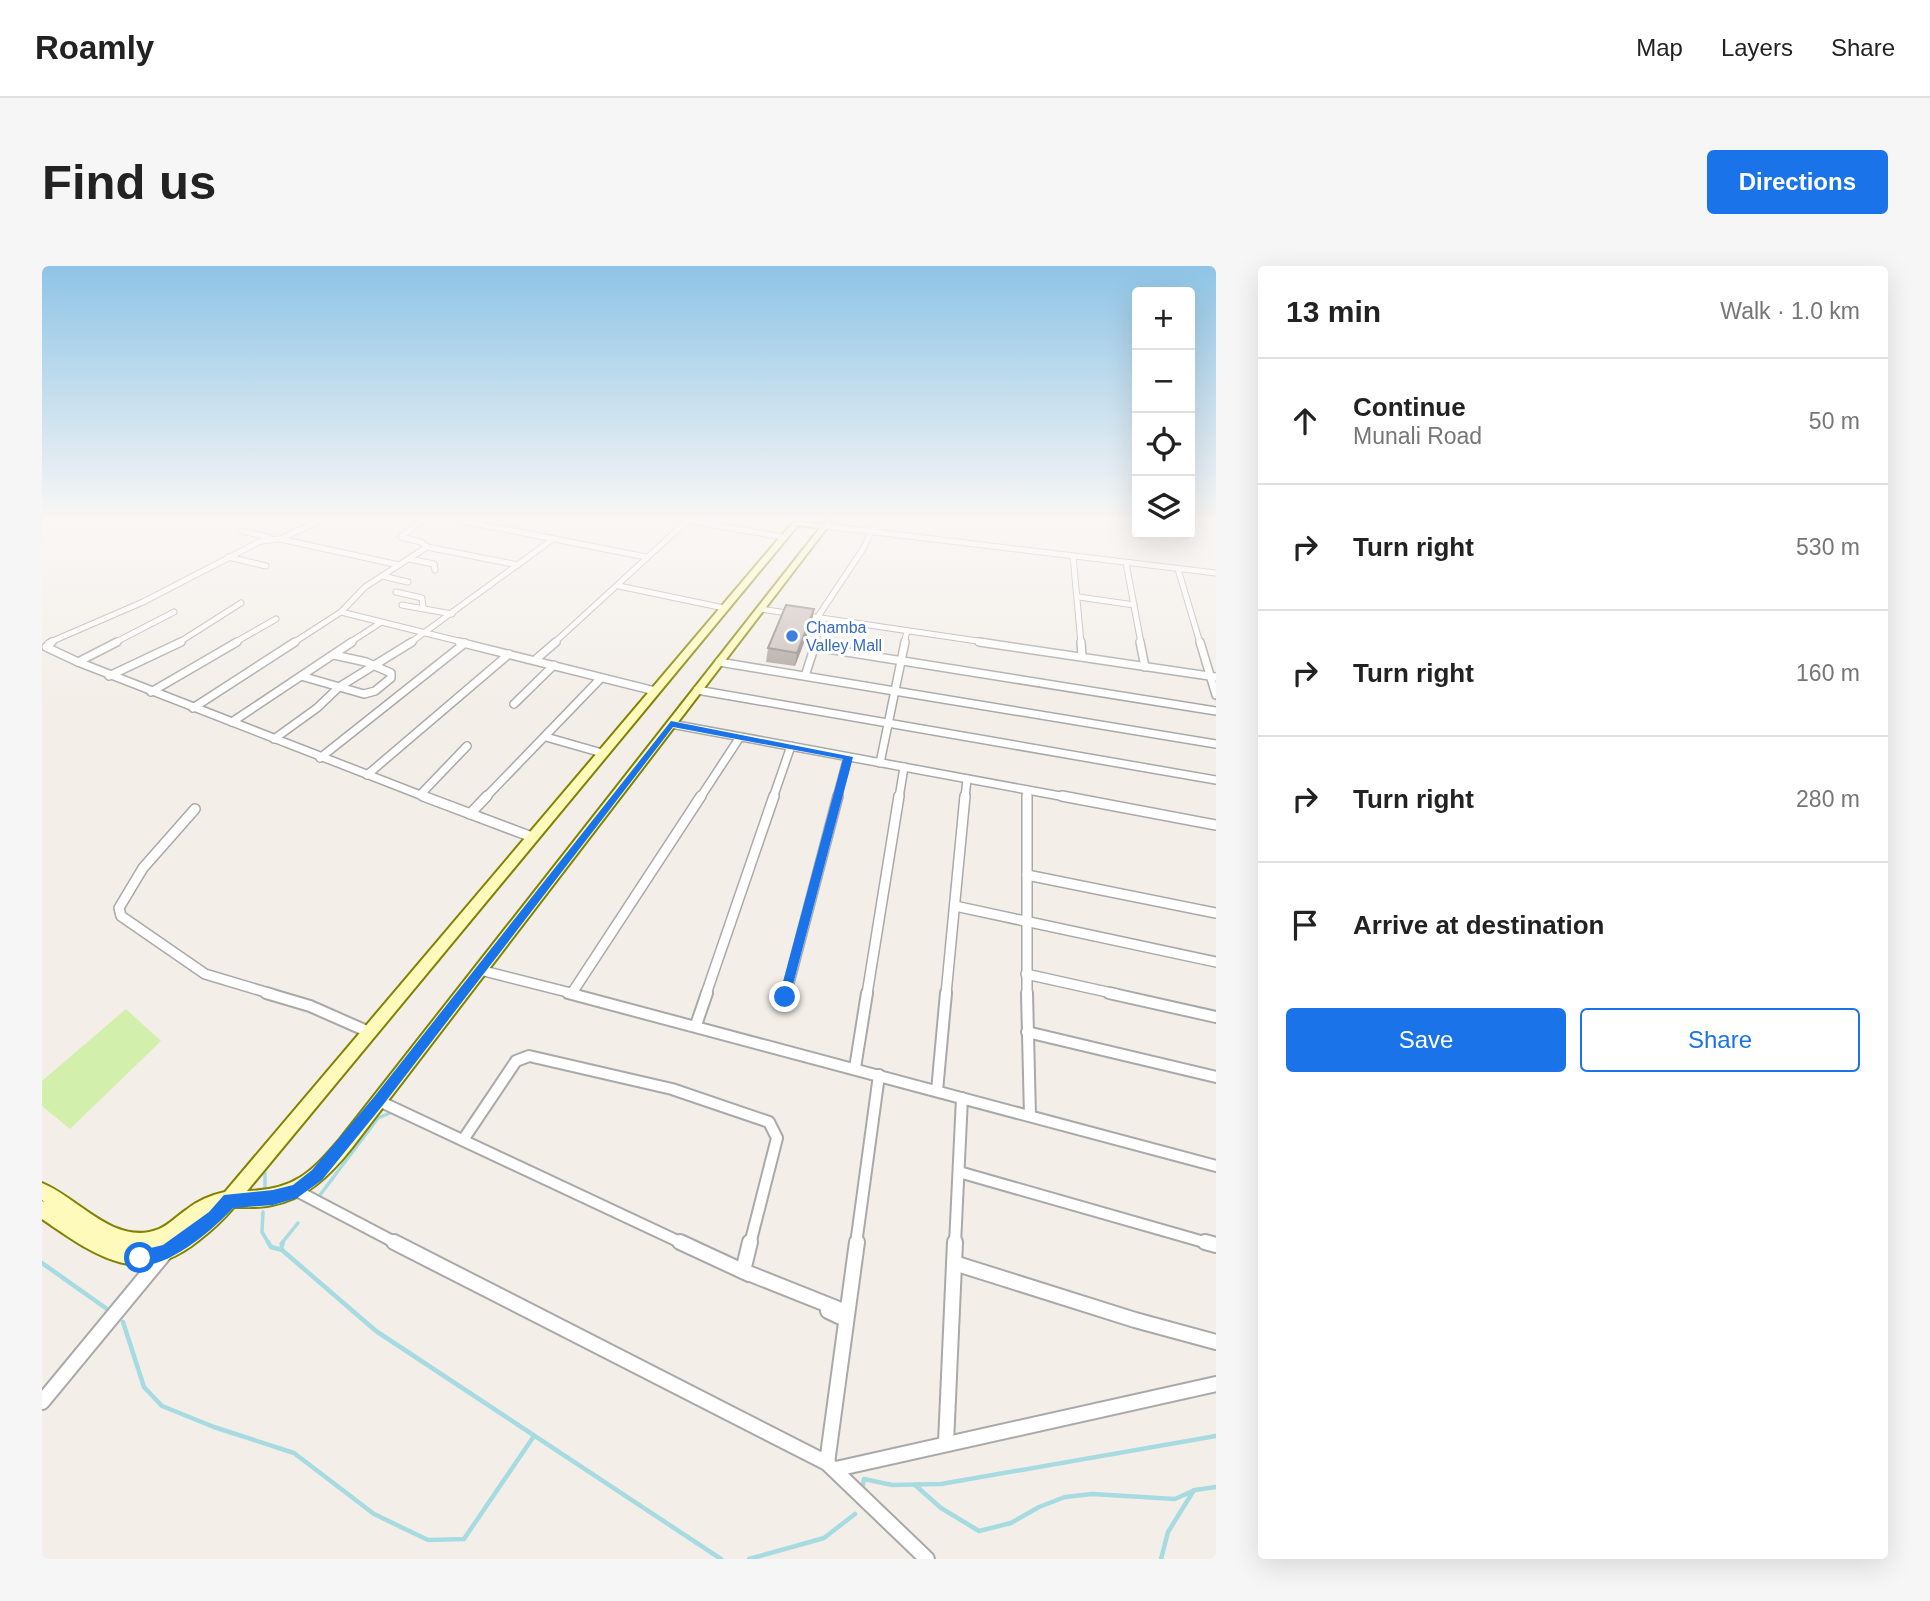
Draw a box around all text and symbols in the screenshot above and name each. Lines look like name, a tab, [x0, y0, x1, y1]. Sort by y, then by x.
text: Roamly	[35, 29, 154, 66]
text: Map	[1636, 34, 1683, 61]
text: Layers	[1721, 34, 1793, 61]
text: Share	[1831, 34, 1895, 61]
button: Directions	[1707, 150, 1888, 214]
text: Find us	[42, 155, 216, 209]
map controls	[1132, 287, 1195, 539]
button: +	[1132, 287, 1195, 350]
text: 13 min	[1286, 295, 1381, 328]
text: Walk · 1.0 km	[1720, 298, 1860, 324]
button: −	[1132, 350, 1195, 413]
text: Continue	[1353, 392, 1466, 422]
icon: ahead	[1286, 402, 1324, 440]
text: 50 m	[1809, 408, 1860, 434]
button: locate	[1132, 413, 1195, 476]
text: Munali Road	[1353, 423, 1482, 449]
button: layers	[1132, 476, 1195, 539]
icon: right	[1286, 528, 1324, 566]
text: Turn right	[1353, 532, 1474, 562]
text: 530 m	[1796, 534, 1860, 560]
place label: Chamba Valley Mall	[806, 619, 882, 654]
marker: Chamba Valley Mall	[784, 628, 800, 644]
icon: right	[1286, 654, 1324, 692]
text: Turn right	[1353, 658, 1474, 688]
text: 160 m	[1796, 660, 1860, 686]
icon: right	[1286, 780, 1324, 818]
text: Turn right	[1353, 784, 1474, 814]
text: 280 m	[1796, 786, 1860, 812]
icon: arrive	[1286, 906, 1324, 944]
text: Arrive at destination	[1353, 910, 1604, 940]
route end	[769, 981, 800, 1012]
button: Save	[1286, 1008, 1566, 1072]
button: Share	[1580, 1008, 1860, 1072]
route start	[124, 1242, 155, 1273]

